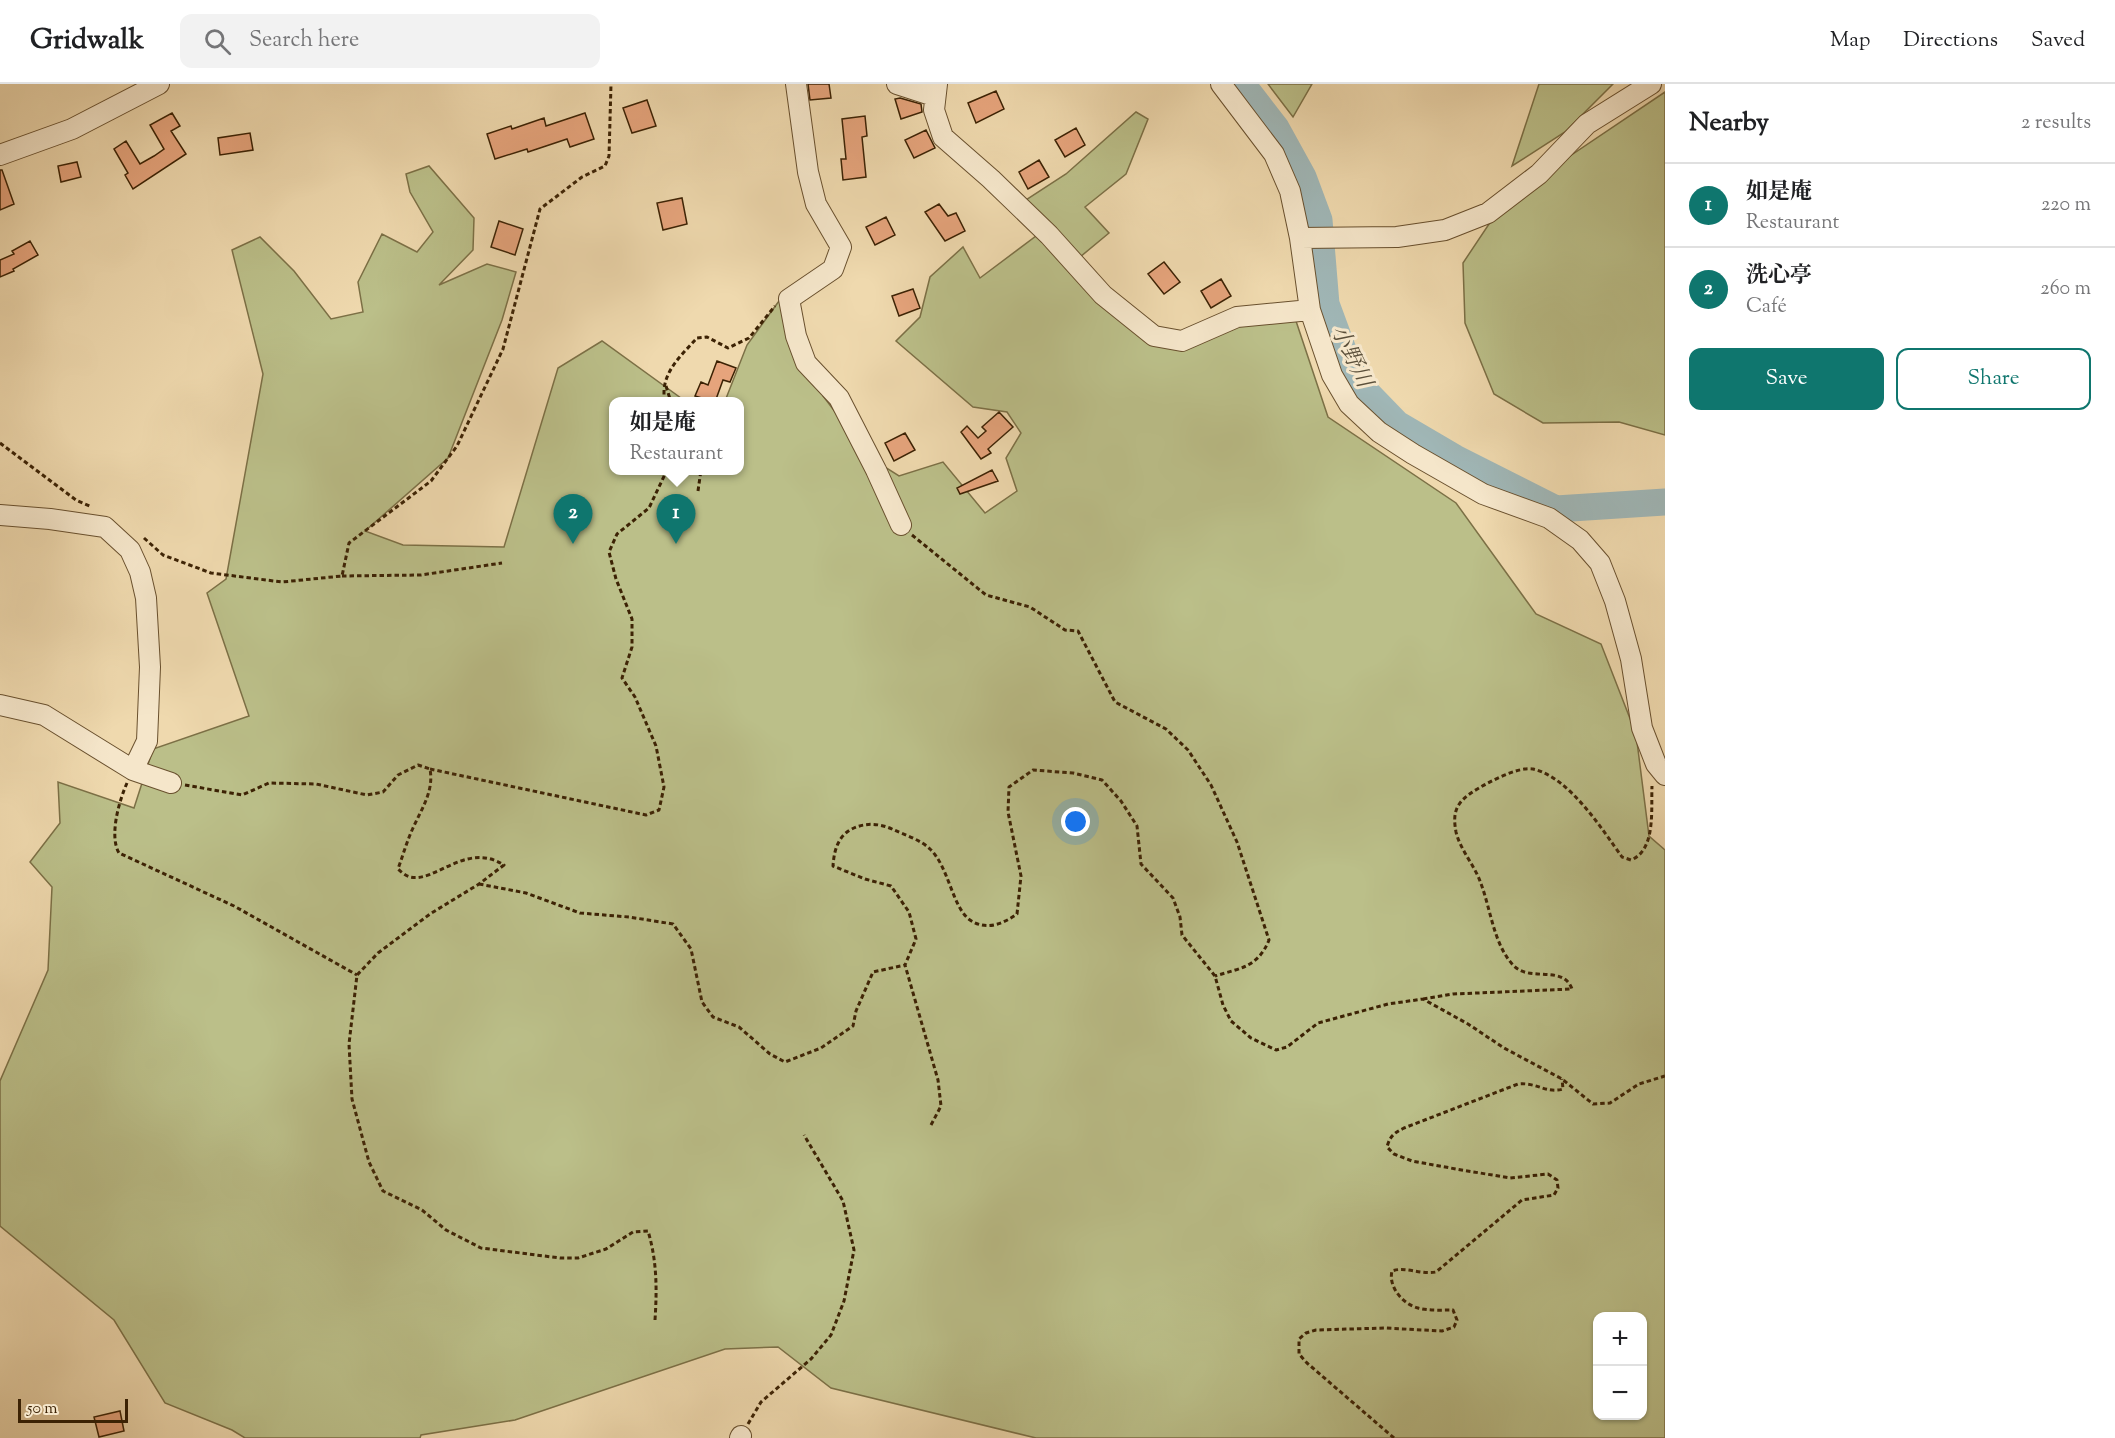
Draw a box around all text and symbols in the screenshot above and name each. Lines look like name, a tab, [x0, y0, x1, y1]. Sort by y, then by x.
search box	[180, 14, 600, 68]
text: Gridwalk	[30, 21, 144, 61]
icon: search	[201, 25, 234, 58]
text: Search here	[249, 25, 359, 57]
text: Map	[1830, 26, 1870, 56]
text: Directions	[1903, 26, 1998, 56]
text: Saved	[2031, 26, 2085, 56]
text: Nearby	[1689, 105, 1769, 142]
text: 2 results	[2021, 109, 2091, 138]
text: 如是庵	[1746, 177, 1812, 209]
text: 1	[1705, 191, 1712, 220]
text: 220 m	[2041, 191, 2091, 220]
text: Restaurant	[1746, 209, 1839, 238]
text: 洗心亭	[1746, 261, 1812, 293]
text: 2	[1704, 275, 1713, 304]
text: 260 m	[2040, 275, 2091, 304]
text: Café	[1746, 293, 1787, 322]
water label: 小野川	[1321, 320, 1380, 395]
button: Save	[1689, 348, 1884, 410]
button: Share	[1896, 348, 2091, 410]
popup	[609, 397, 744, 475]
text: 如是庵	[630, 408, 696, 440]
text: Restaurant	[630, 440, 723, 469]
pin: 2	[554, 494, 592, 544]
pin: 1	[656, 494, 696, 544]
your location	[1061, 807, 1090, 836]
map controls	[1593, 1312, 1647, 1420]
button: +	[1593, 1312, 1647, 1366]
button: −	[1593, 1366, 1647, 1420]
scale bar	[18, 1396, 128, 1424]
text: 50 m	[27, 1398, 58, 1421]

